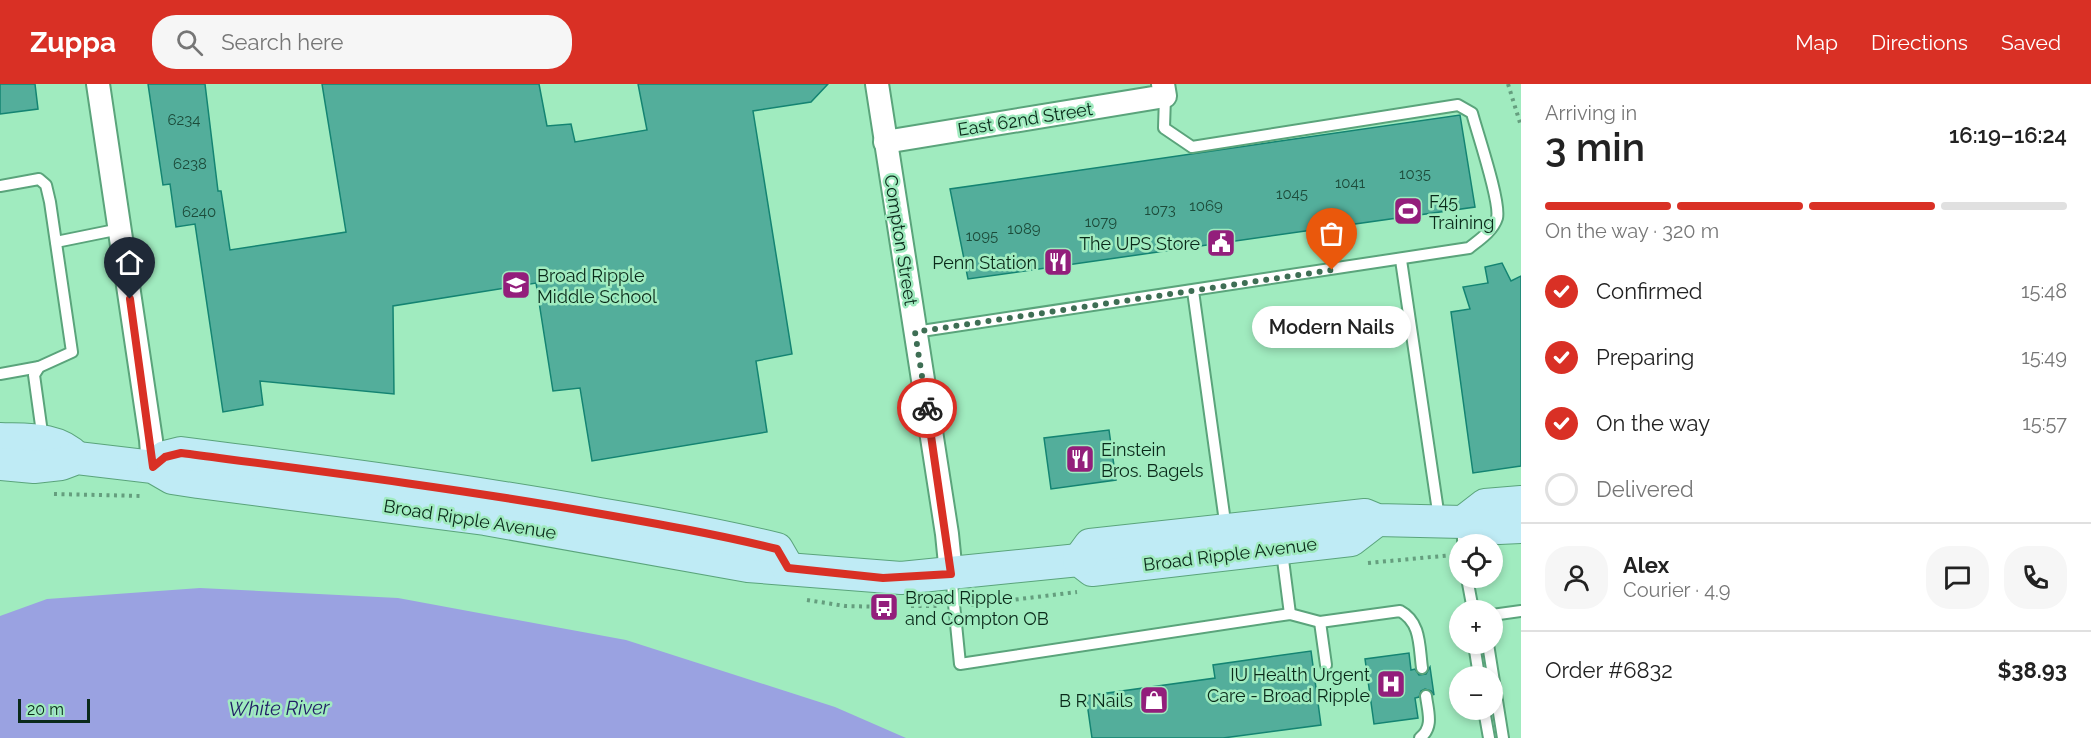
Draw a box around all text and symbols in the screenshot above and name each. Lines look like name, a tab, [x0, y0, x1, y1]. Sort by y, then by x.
search box	[152, 15, 572, 69]
text: Zuppa	[30, 26, 116, 59]
icon: search	[173, 26, 206, 59]
text: Search here	[221, 29, 343, 55]
text: Map	[1795, 30, 1838, 55]
text: Directions	[1871, 30, 1968, 55]
text: Saved	[2001, 30, 2061, 55]
street label: East 62nd Street	[956, 98, 1094, 140]
text: Arriving in	[1545, 101, 1637, 125]
house number: 6234	[167, 111, 201, 129]
text: 16:19–16:24	[1949, 122, 2067, 148]
text: 3 min	[1545, 124, 1645, 170]
house number: 6238	[173, 155, 207, 173]
house number: 1035	[1399, 165, 1431, 183]
street label: Compton Street	[880, 173, 922, 307]
house number: 1041	[1335, 174, 1366, 192]
house number: 1045	[1276, 185, 1308, 203]
place label: F45 Training	[1429, 191, 1494, 233]
sports icon: F45 Training	[1392, 195, 1424, 227]
house number: 1069	[1189, 197, 1223, 215]
house number: 1073	[1144, 201, 1176, 219]
house number: 6240	[182, 203, 216, 221]
pin	[1306, 208, 1357, 270]
house number: 1079	[1085, 213, 1117, 231]
icon: bag	[1315, 217, 1348, 250]
text: On the way · 320 m	[1545, 219, 1719, 243]
house number: 1089	[1007, 220, 1041, 238]
house number: 1095	[966, 227, 998, 245]
public building icon: The UPS Store	[1205, 227, 1237, 259]
place label: The UPS Store	[1079, 233, 1200, 254]
pin	[104, 237, 155, 299]
icon: home	[113, 246, 146, 279]
restaurant icon: Penn Station	[1042, 246, 1074, 278]
place label: Penn Station	[932, 252, 1037, 273]
place label: Broad Ripple Middle School	[537, 265, 657, 307]
school or university icon: Broad Ripple Middle School	[500, 269, 532, 301]
icon: check	[1545, 275, 1578, 308]
text: Confirmed	[1596, 278, 1703, 304]
text: 15:48	[2021, 279, 2067, 303]
callout: Modern Nails	[1252, 306, 1412, 348]
text: Modern Nails	[1269, 315, 1394, 339]
icon: check	[1545, 341, 1578, 374]
text: Preparing	[1596, 344, 1694, 370]
text: 15:49	[2021, 345, 2067, 369]
courier	[897, 378, 957, 438]
icon: bike	[911, 392, 944, 425]
icon: check	[1545, 407, 1578, 440]
text: On the way	[1596, 410, 1710, 436]
text: 15:57	[2022, 411, 2067, 435]
place label: Einstein Bros. Bagels	[1101, 439, 1204, 481]
restaurant icon: Einstein Bros. Bagels	[1064, 443, 1096, 475]
text: Delivered	[1596, 476, 1694, 502]
street label: Broad Ripple Avenue	[382, 495, 558, 543]
street label: Broad Ripple Avenue	[1142, 533, 1318, 575]
map controls	[1449, 534, 1503, 720]
button: locate	[1449, 534, 1503, 588]
button: person	[1545, 546, 1608, 609]
button: chat	[1926, 546, 1989, 609]
button: phone	[2004, 546, 2067, 609]
text: Alex	[1623, 552, 1669, 578]
text: Courier · 4.9	[1623, 578, 1731, 602]
place label: Broad Ripple and Compton OB	[905, 587, 1049, 629]
bus stop icon: Broad Ripple and Compton OB	[868, 591, 900, 623]
button: +	[1449, 600, 1503, 654]
text: Order #6832	[1545, 657, 1673, 683]
text: $38.93	[1997, 657, 2067, 683]
place label: IU Health Urgent Care - Broad Ripple	[1207, 664, 1370, 706]
button: −	[1449, 666, 1503, 720]
hospital icon: IU Health Urgent Care - Broad Ripple	[1375, 668, 1407, 700]
shop icon: B R Nails	[1138, 684, 1170, 716]
place label: B R Nails	[1059, 690, 1133, 711]
water label: White River	[228, 695, 331, 721]
scale bar	[18, 696, 90, 724]
text: 20 m	[27, 700, 64, 719]

